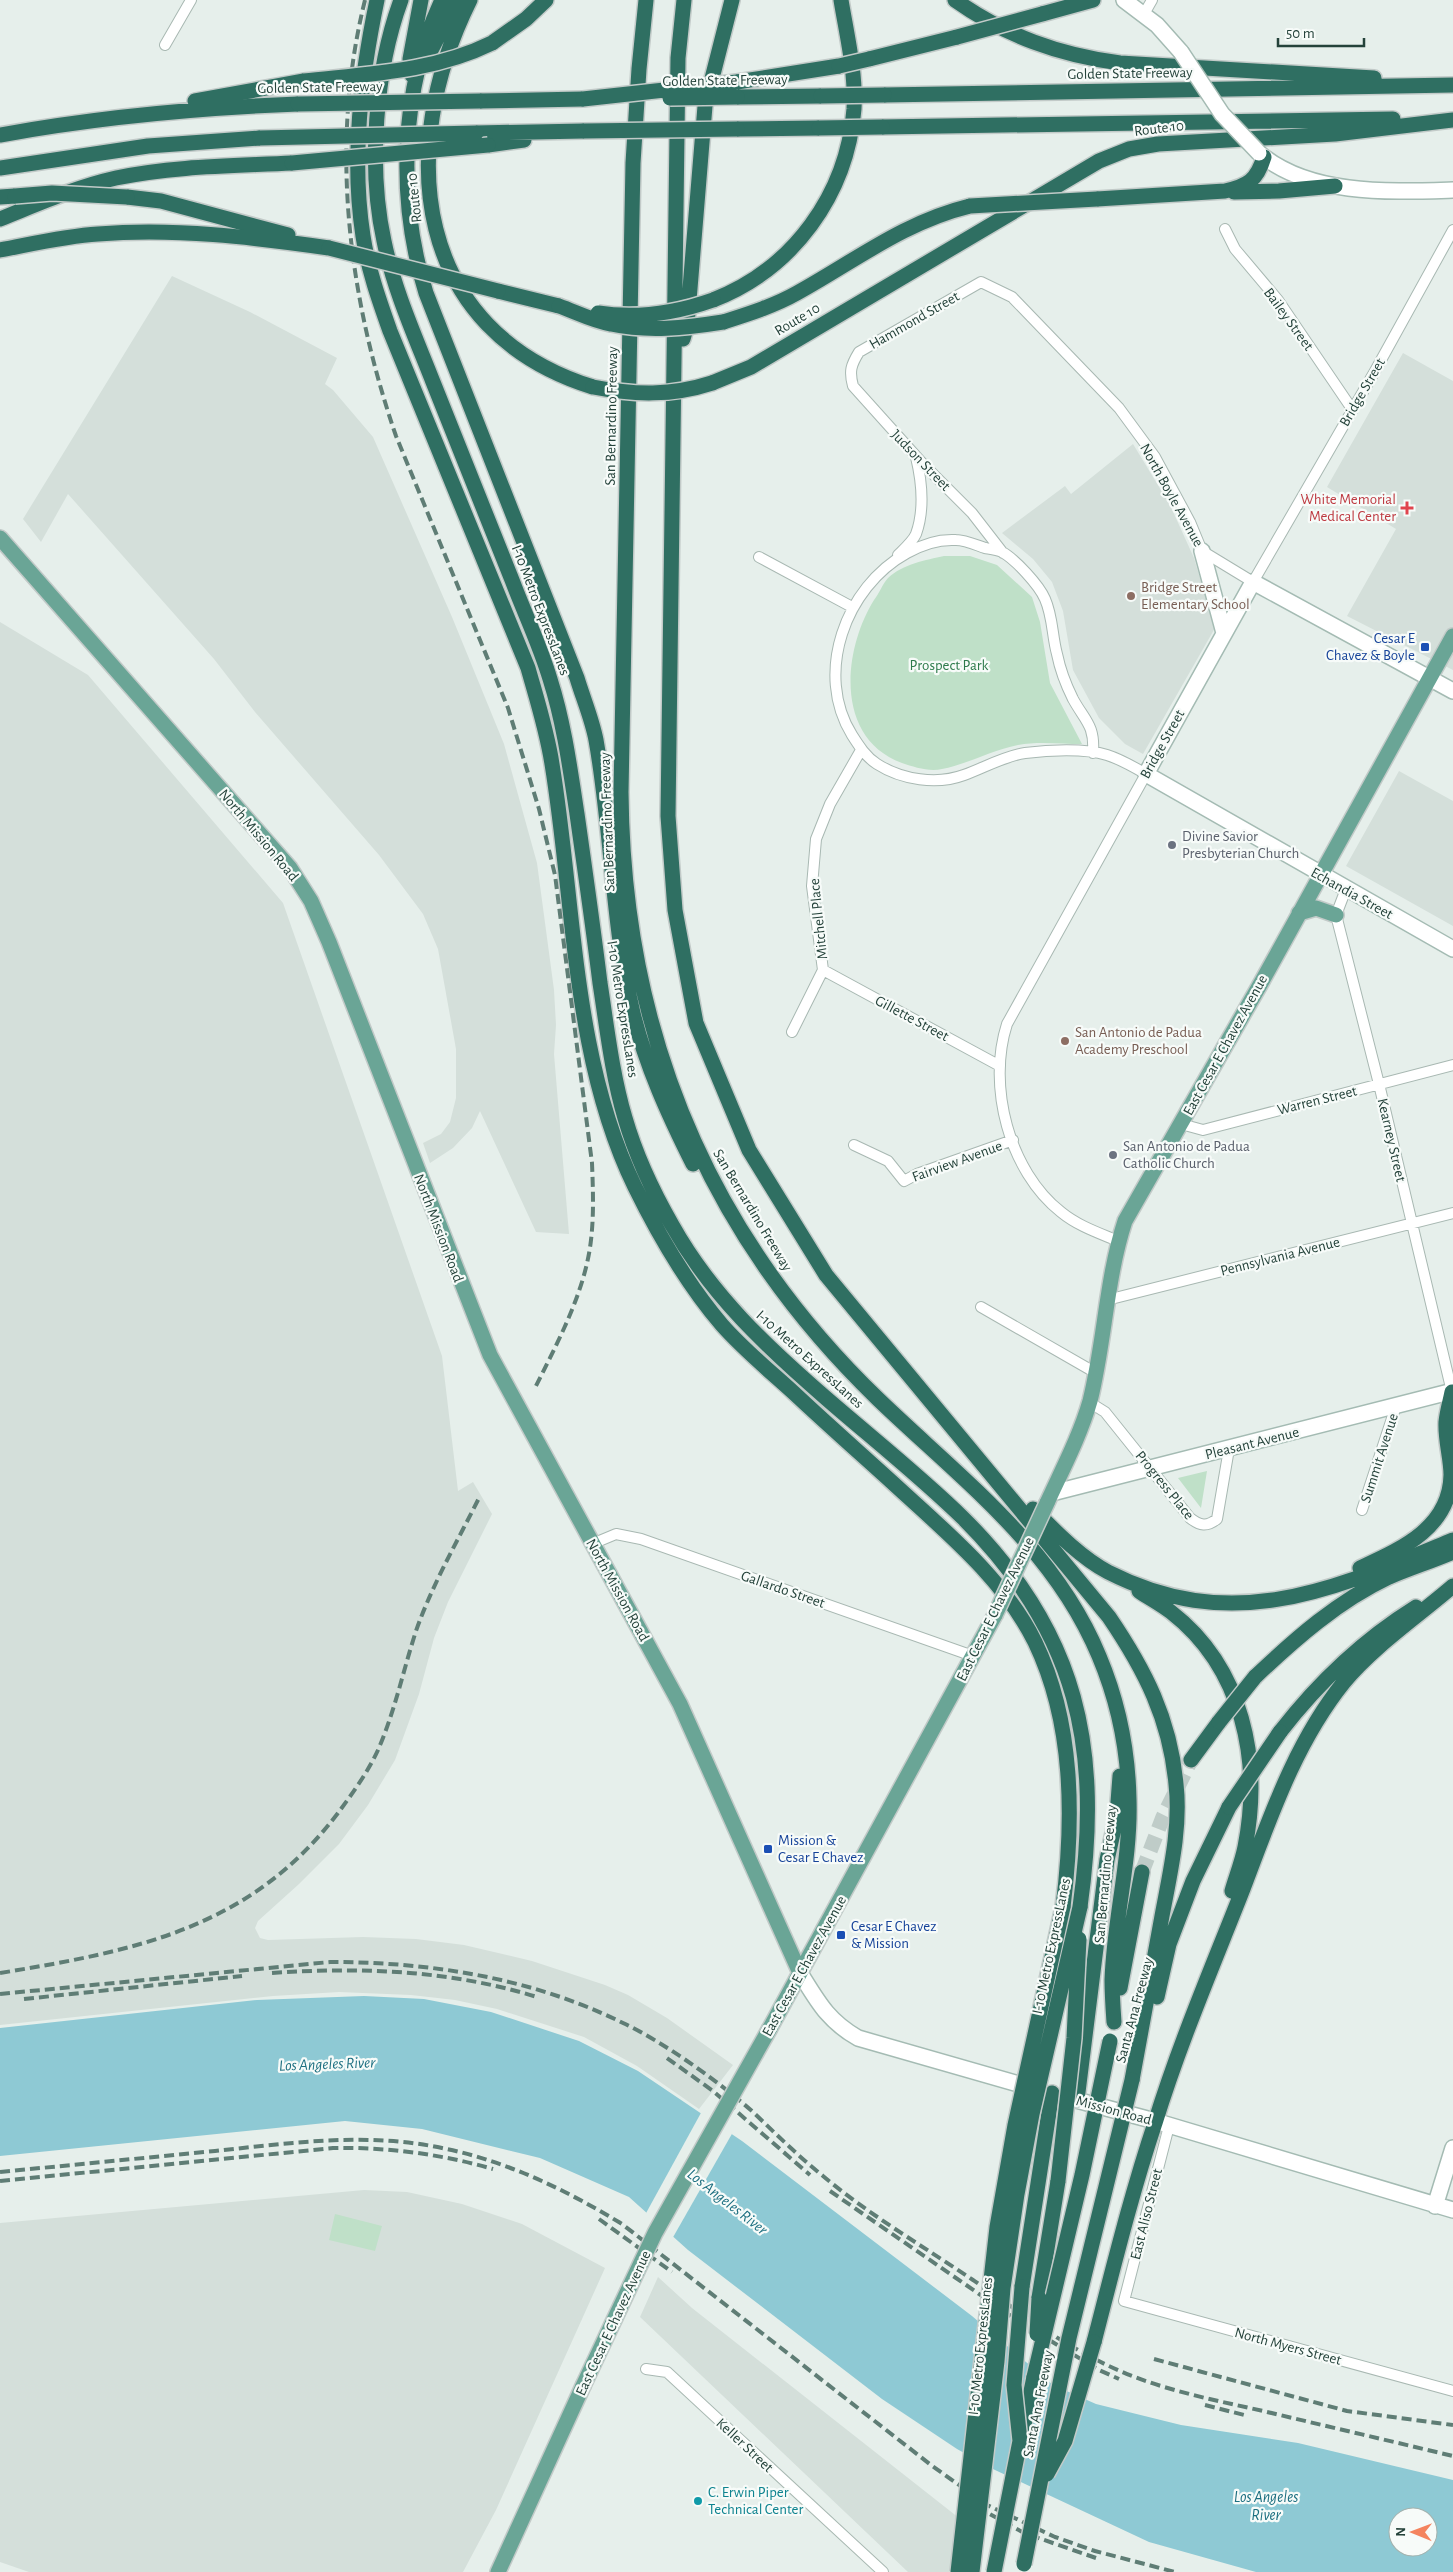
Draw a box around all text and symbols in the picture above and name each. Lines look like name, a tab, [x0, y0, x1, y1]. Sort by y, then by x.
scale bar	[1278, 15, 1364, 47]
text: 50 m	[1286, 26, 1315, 41]
street label: Golden State Freeway	[1067, 65, 1193, 82]
street label: Golden State Freeway	[662, 72, 788, 89]
street label: Golden State Freeway	[257, 79, 383, 96]
street label: Route 10	[1133, 118, 1185, 139]
street label: Route 10	[404, 172, 425, 224]
street label: Bailey Street	[1261, 285, 1316, 354]
street label: Hammond Street	[867, 289, 962, 352]
street label: Route 10	[772, 300, 823, 339]
street label: San Bernardino Freeway	[603, 346, 620, 486]
street label: Bridge Street	[1337, 355, 1388, 429]
street label: Judson Street	[888, 427, 953, 494]
street label: North Boyle Avenue	[1137, 441, 1206, 549]
place label: White Memorial Medical Center	[1301, 492, 1396, 524]
marker: White Memorial Medical Center	[1400, 501, 1414, 515]
street label: I-10 Metro ExpressLanes	[509, 543, 572, 678]
place label: Bridge Street Elementary School	[1141, 580, 1250, 612]
marker: Bridge Street Elementary School	[1125, 590, 1137, 602]
place label: Cesar E Chavez & Boyle	[1326, 631, 1415, 663]
marker: Cesar E Chavez & Boyle	[1419, 641, 1431, 653]
park label: Prospect Park	[910, 658, 989, 673]
street label: Bridge Street	[1137, 707, 1188, 781]
street label: San Bernardino Freeway	[598, 751, 617, 892]
street label: North Mission Road	[216, 787, 301, 884]
place label: Divine Savior Presbyterian Church	[1182, 829, 1299, 861]
marker: Divine Savior Presbyterian Church	[1166, 839, 1178, 851]
street label: Echandia Street	[1308, 865, 1395, 922]
street label: Mitchell Place	[807, 878, 830, 960]
street label: I-10 Metro ExpressLanes	[604, 940, 641, 1079]
street label: East Cesar E Chavez Avenue	[1181, 972, 1270, 1118]
street label: Gillette Street	[872, 993, 951, 1044]
place label: San Antonio de Padua Academy Preschool	[1075, 1025, 1202, 1057]
marker: San Antonio de Padua Academy Preschool	[1059, 1035, 1071, 1047]
street label: Warren Street	[1276, 1083, 1359, 1118]
street label: Kearney Street	[1375, 1097, 1408, 1184]
street label: Fairview Avenue	[910, 1138, 1004, 1185]
place label: San Antonio de Padua Catholic Church	[1123, 1139, 1250, 1171]
street label: San Bernardino Freeway	[710, 1147, 795, 1274]
marker: San Antonio de Padua Catholic Church	[1107, 1149, 1119, 1161]
street label: North Mission Road	[411, 1172, 466, 1285]
street label: Pennsylvania Avenue	[1219, 1234, 1341, 1279]
street label: I-10 Metro ExpressLanes	[753, 1307, 866, 1411]
street label: Summit Avenue	[1358, 1412, 1401, 1505]
street label: Pleasant Avenue	[1204, 1425, 1301, 1462]
street label: Progress Place	[1132, 1448, 1197, 1523]
street label: East Cesar E Chavez Avenue	[954, 1535, 1037, 1684]
street label: North Mission Road	[583, 1537, 652, 1644]
street label: Gallardo Street	[739, 1568, 827, 1611]
street label: San Bernardino Freeway	[1092, 1803, 1119, 1944]
place label: Mission & Cesar E Chavez	[778, 1833, 863, 1865]
marker: Mission & Cesar E Chavez	[762, 1843, 774, 1855]
street label: I-10 Metro ExpressLanes	[1030, 1877, 1073, 2015]
street label: East Cesar E Chavez Avenue	[760, 1893, 849, 2039]
place label: Cesar E Chavez & Mission	[851, 1919, 936, 1951]
marker: Cesar E Chavez & Mission	[835, 1929, 847, 1941]
street label: Santa Ana Freeway	[1113, 1955, 1156, 2065]
water label: Los Angeles River	[279, 2054, 376, 2074]
street label: Mission Road	[1075, 2093, 1153, 2128]
water label: Los Angeles River	[684, 2166, 771, 2238]
street label: East Aliso Street	[1128, 2167, 1165, 2261]
street label: East Cesar E Chavez Avenue	[573, 2248, 654, 2398]
street label: I-10 Metro ExpressLanes	[966, 2276, 995, 2416]
street label: North Myers Street	[1233, 2325, 1343, 2368]
street label: Santa Ana Freeway	[1021, 2349, 1056, 2459]
street label: Keller Street	[713, 2415, 776, 2475]
place label: C. Erwin Piper Technical Center	[708, 2485, 803, 2517]
water label: Los Angeles River	[1234, 2489, 1298, 2523]
marker: C. Erwin Piper Technical Center	[692, 2495, 704, 2507]
north arrow	[1388, 2507, 1438, 2557]
text: N	[1394, 2527, 1408, 2537]

